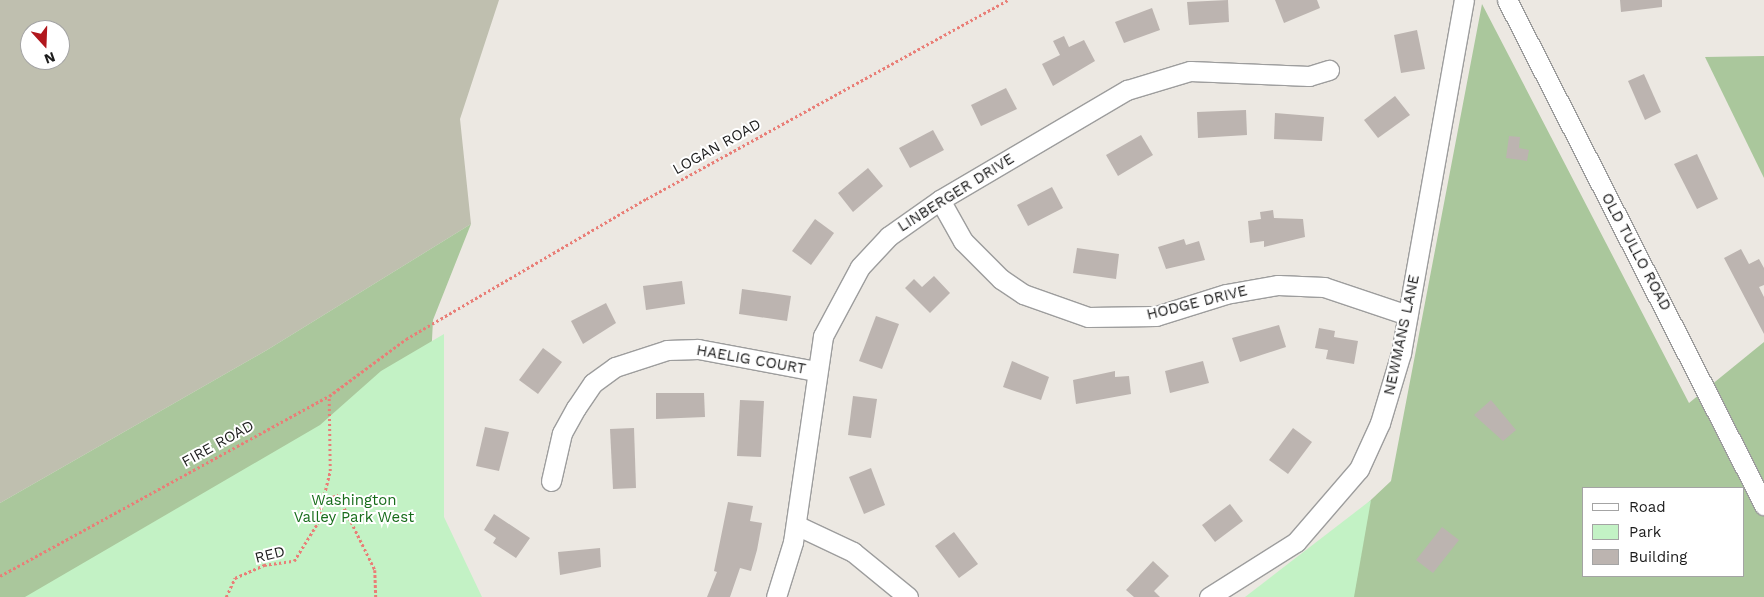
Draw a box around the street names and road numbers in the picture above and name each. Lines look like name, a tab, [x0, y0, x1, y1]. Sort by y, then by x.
street label: LOGAN ROAD	[670, 115, 764, 179]
street label: LINBERGER DRIVE	[895, 150, 1017, 236]
street label: OLD TULLO ROAD	[1597, 190, 1675, 314]
street label: NEWMANS LANE	[1380, 273, 1424, 397]
street label: HODGE DRIVE	[1145, 282, 1249, 324]
street label: HAELIG COURT	[695, 342, 807, 378]
street label: FIRE ROAD	[179, 417, 257, 471]
street label: RED	[253, 543, 287, 567]

